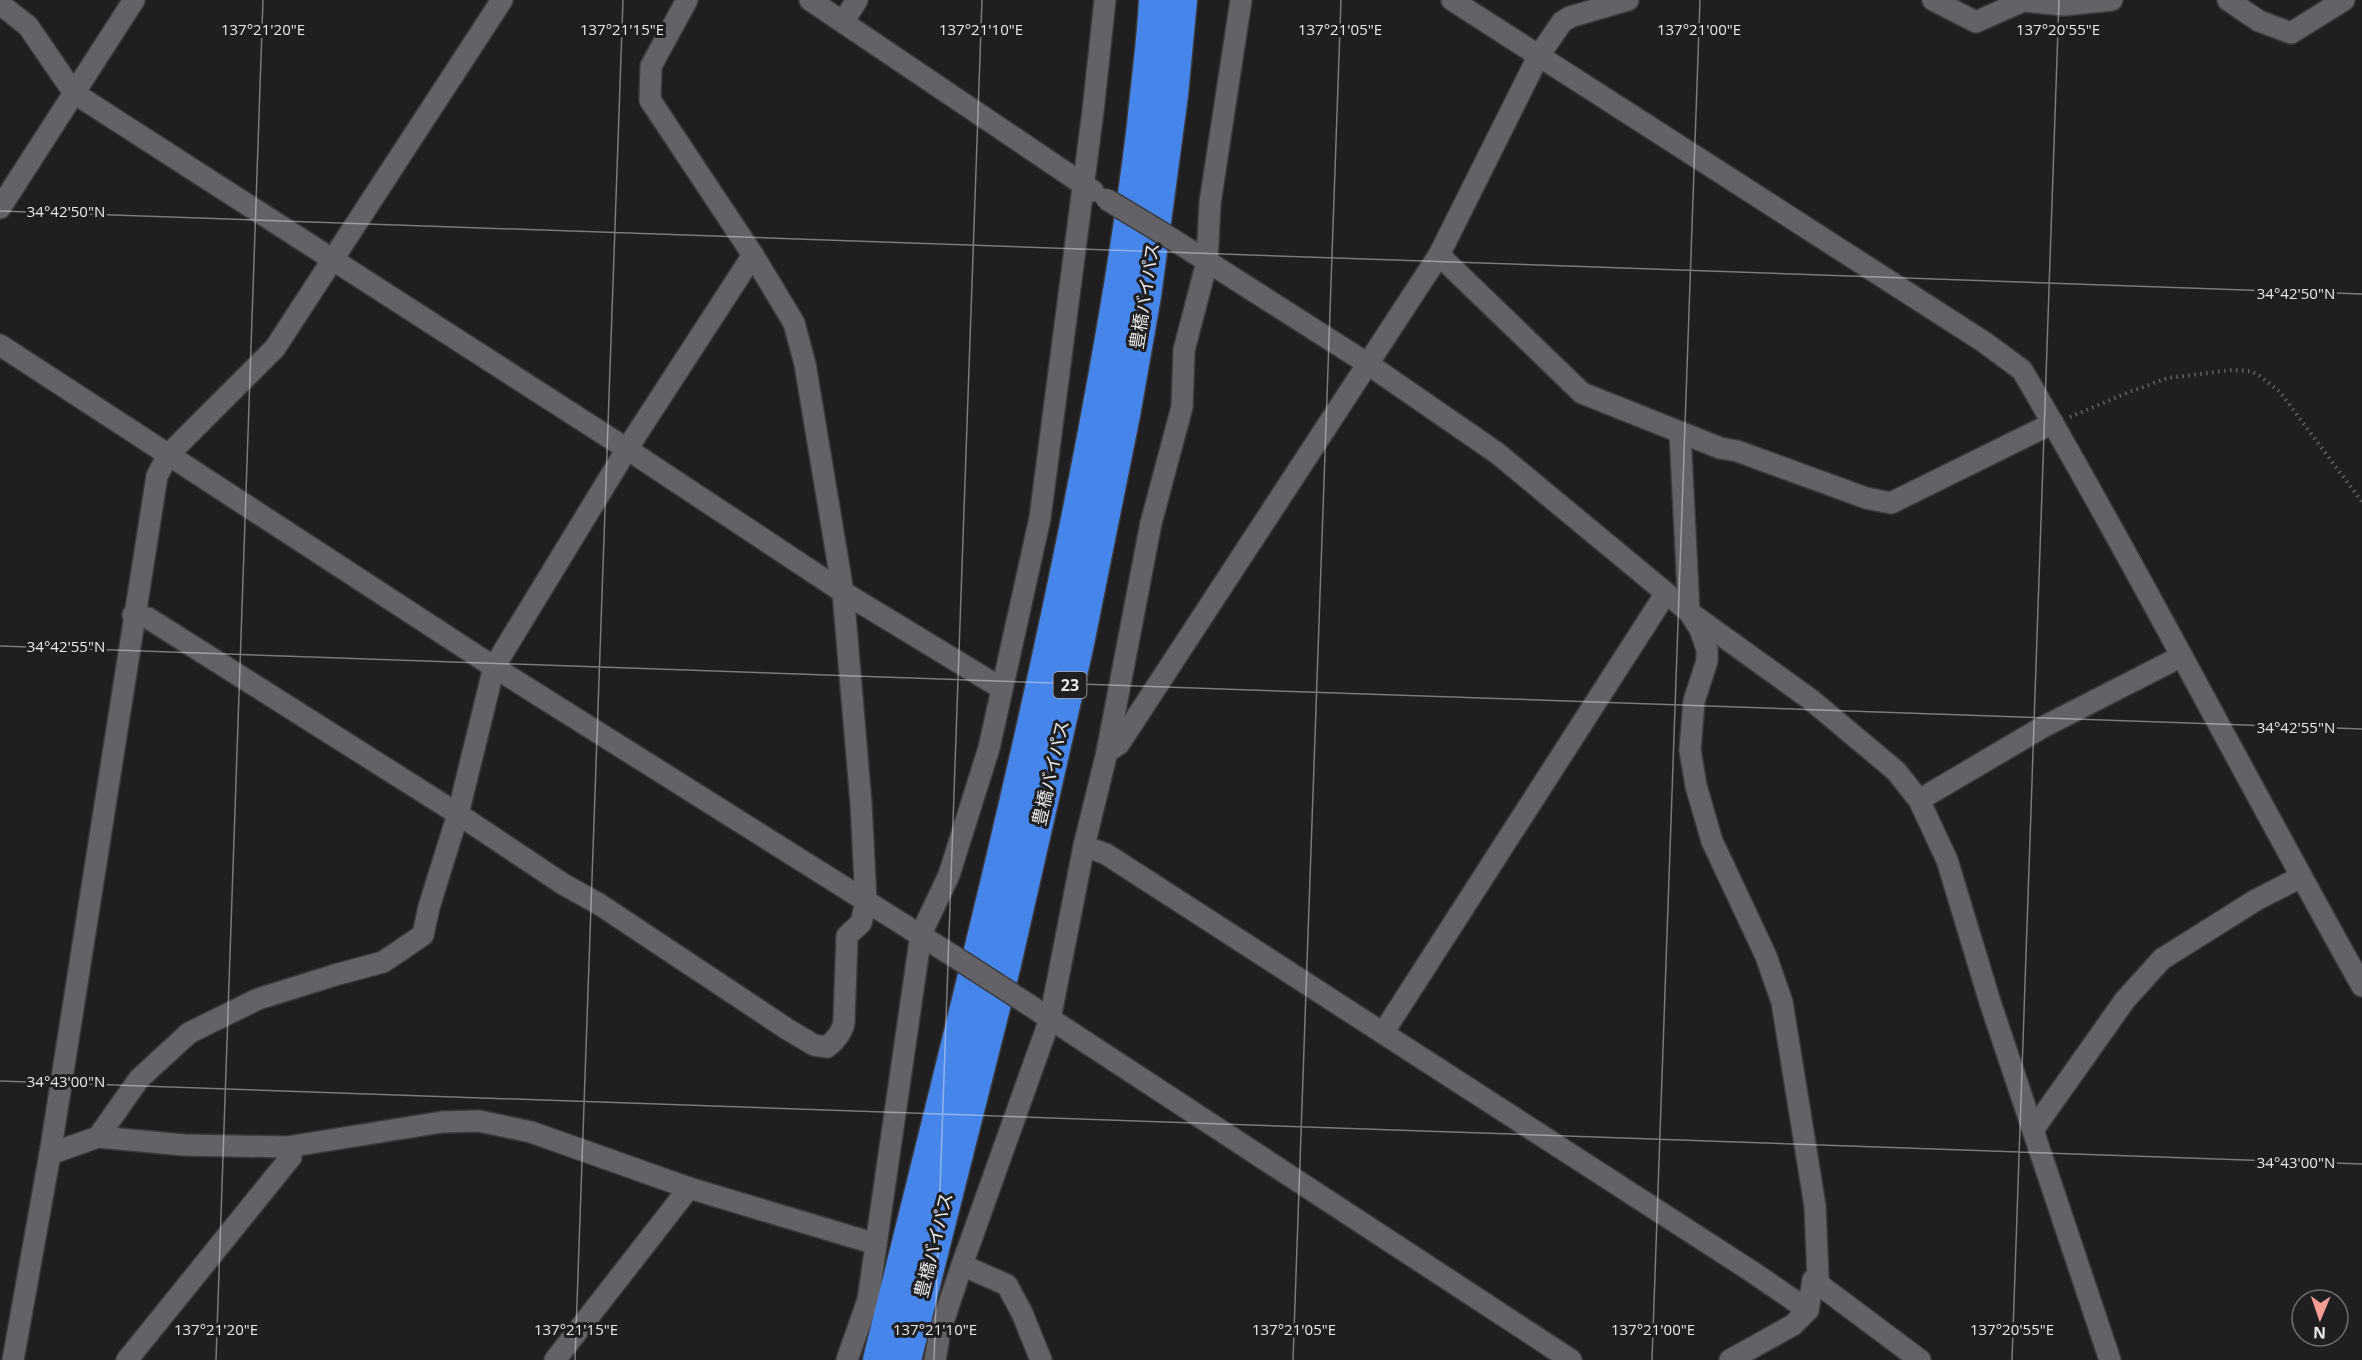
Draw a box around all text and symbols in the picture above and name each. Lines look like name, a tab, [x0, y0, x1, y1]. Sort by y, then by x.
text: 137°21'20"E	[221, 19, 305, 39]
text: 137°21'15"E	[580, 19, 664, 39]
text: 137°21'10"E	[939, 19, 1023, 39]
text: 137°21'05"E	[1298, 19, 1382, 39]
text: 137°21'00"E	[1657, 19, 1741, 39]
text: 137°20'55"E	[2016, 19, 2100, 39]
text: 34°42'50"N	[27, 201, 105, 221]
street label: 豊橋バイパス	[1124, 241, 1164, 351]
text: 34°42'50"N	[2257, 283, 2335, 303]
text: 34°42'55"N	[27, 636, 105, 656]
road number: 23	[1054, 672, 1086, 698]
text: 34°42'55"N	[2257, 717, 2335, 737]
street label: 豊橋バイパス	[1026, 718, 1074, 828]
text: 34°43'00"N	[27, 1071, 105, 1091]
text: 34°43'00"N	[2257, 1152, 2335, 1172]
street label: 豊橋バイパス	[908, 1190, 958, 1300]
north arrow	[2290, 1288, 2350, 1348]
text: 137°21'20"E	[174, 1319, 258, 1339]
text: 137°21'15"E	[534, 1319, 618, 1339]
text: 137°21'10"E	[893, 1319, 977, 1339]
text: 137°21'05"E	[1252, 1319, 1336, 1339]
text: 137°21'00"E	[1611, 1319, 1695, 1339]
text: 137°20'55"E	[1970, 1319, 2054, 1339]
text: N	[2313, 1322, 2326, 1344]

